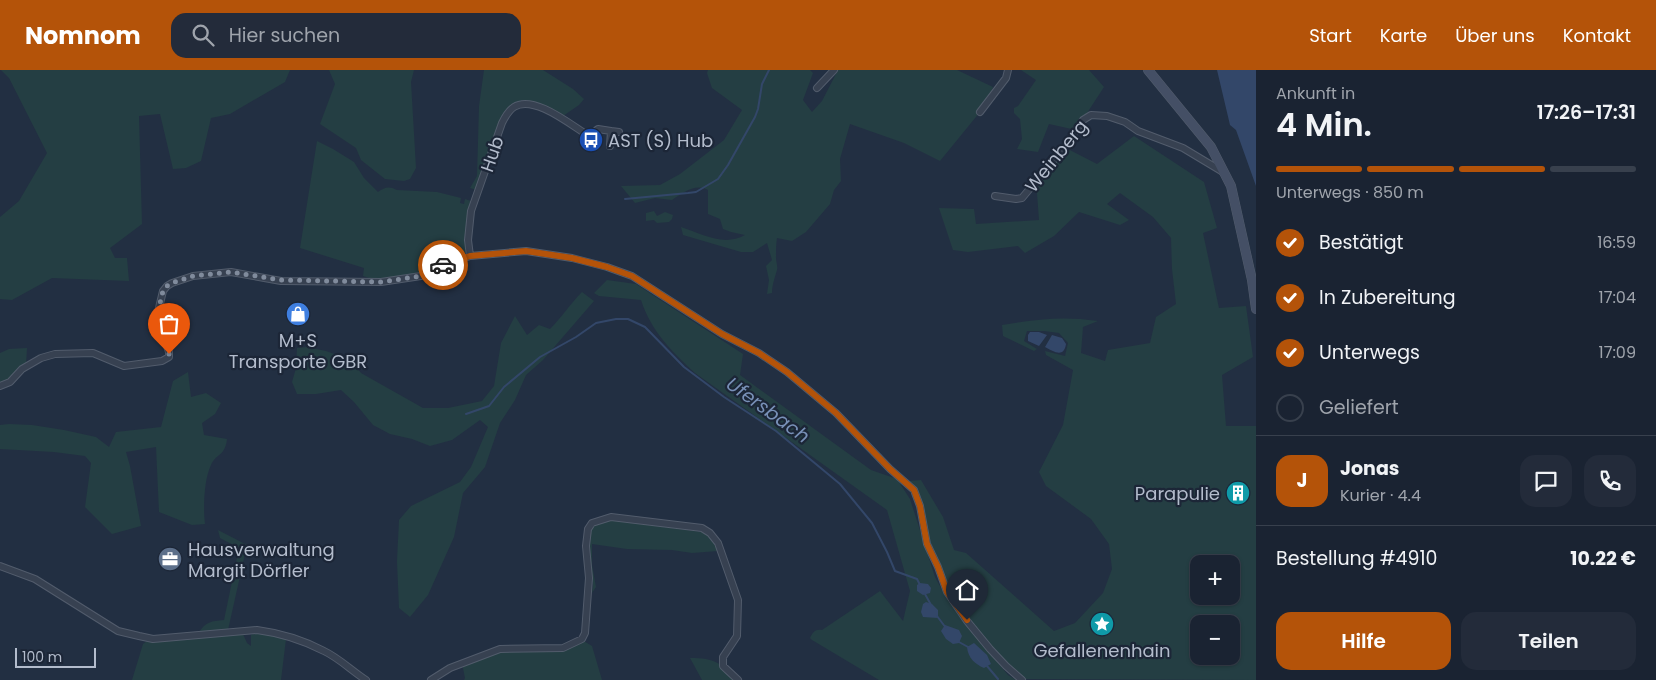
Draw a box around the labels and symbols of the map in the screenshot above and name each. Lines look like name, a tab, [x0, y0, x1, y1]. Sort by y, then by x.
street label: Weinberg	[1019, 114, 1093, 198]
bus stop icon: AST (S) Hub	[578, 127, 604, 153]
place label: AST (S) Hub	[608, 128, 713, 153]
street label: Hub	[474, 133, 510, 175]
courier	[418, 240, 468, 290]
shop icon: M+S Transporte GBR	[285, 301, 311, 327]
pin	[148, 303, 190, 354]
place label: M+S Transporte GBR	[229, 328, 367, 374]
water label: Ufersbach	[721, 370, 815, 450]
building icon: Parapulie	[1225, 480, 1251, 506]
place label: Parapulie	[1135, 481, 1220, 506]
place label: Hausverwaltung Margit Dörfler	[188, 537, 335, 583]
office icon: Hausverwaltung Margit Dörfler	[157, 546, 183, 572]
pin	[946, 569, 988, 620]
place icon: Gefallenenhain	[1089, 611, 1115, 637]
place label: Gefallenenhain	[1033, 638, 1171, 663]
scale bar	[15, 645, 96, 668]

